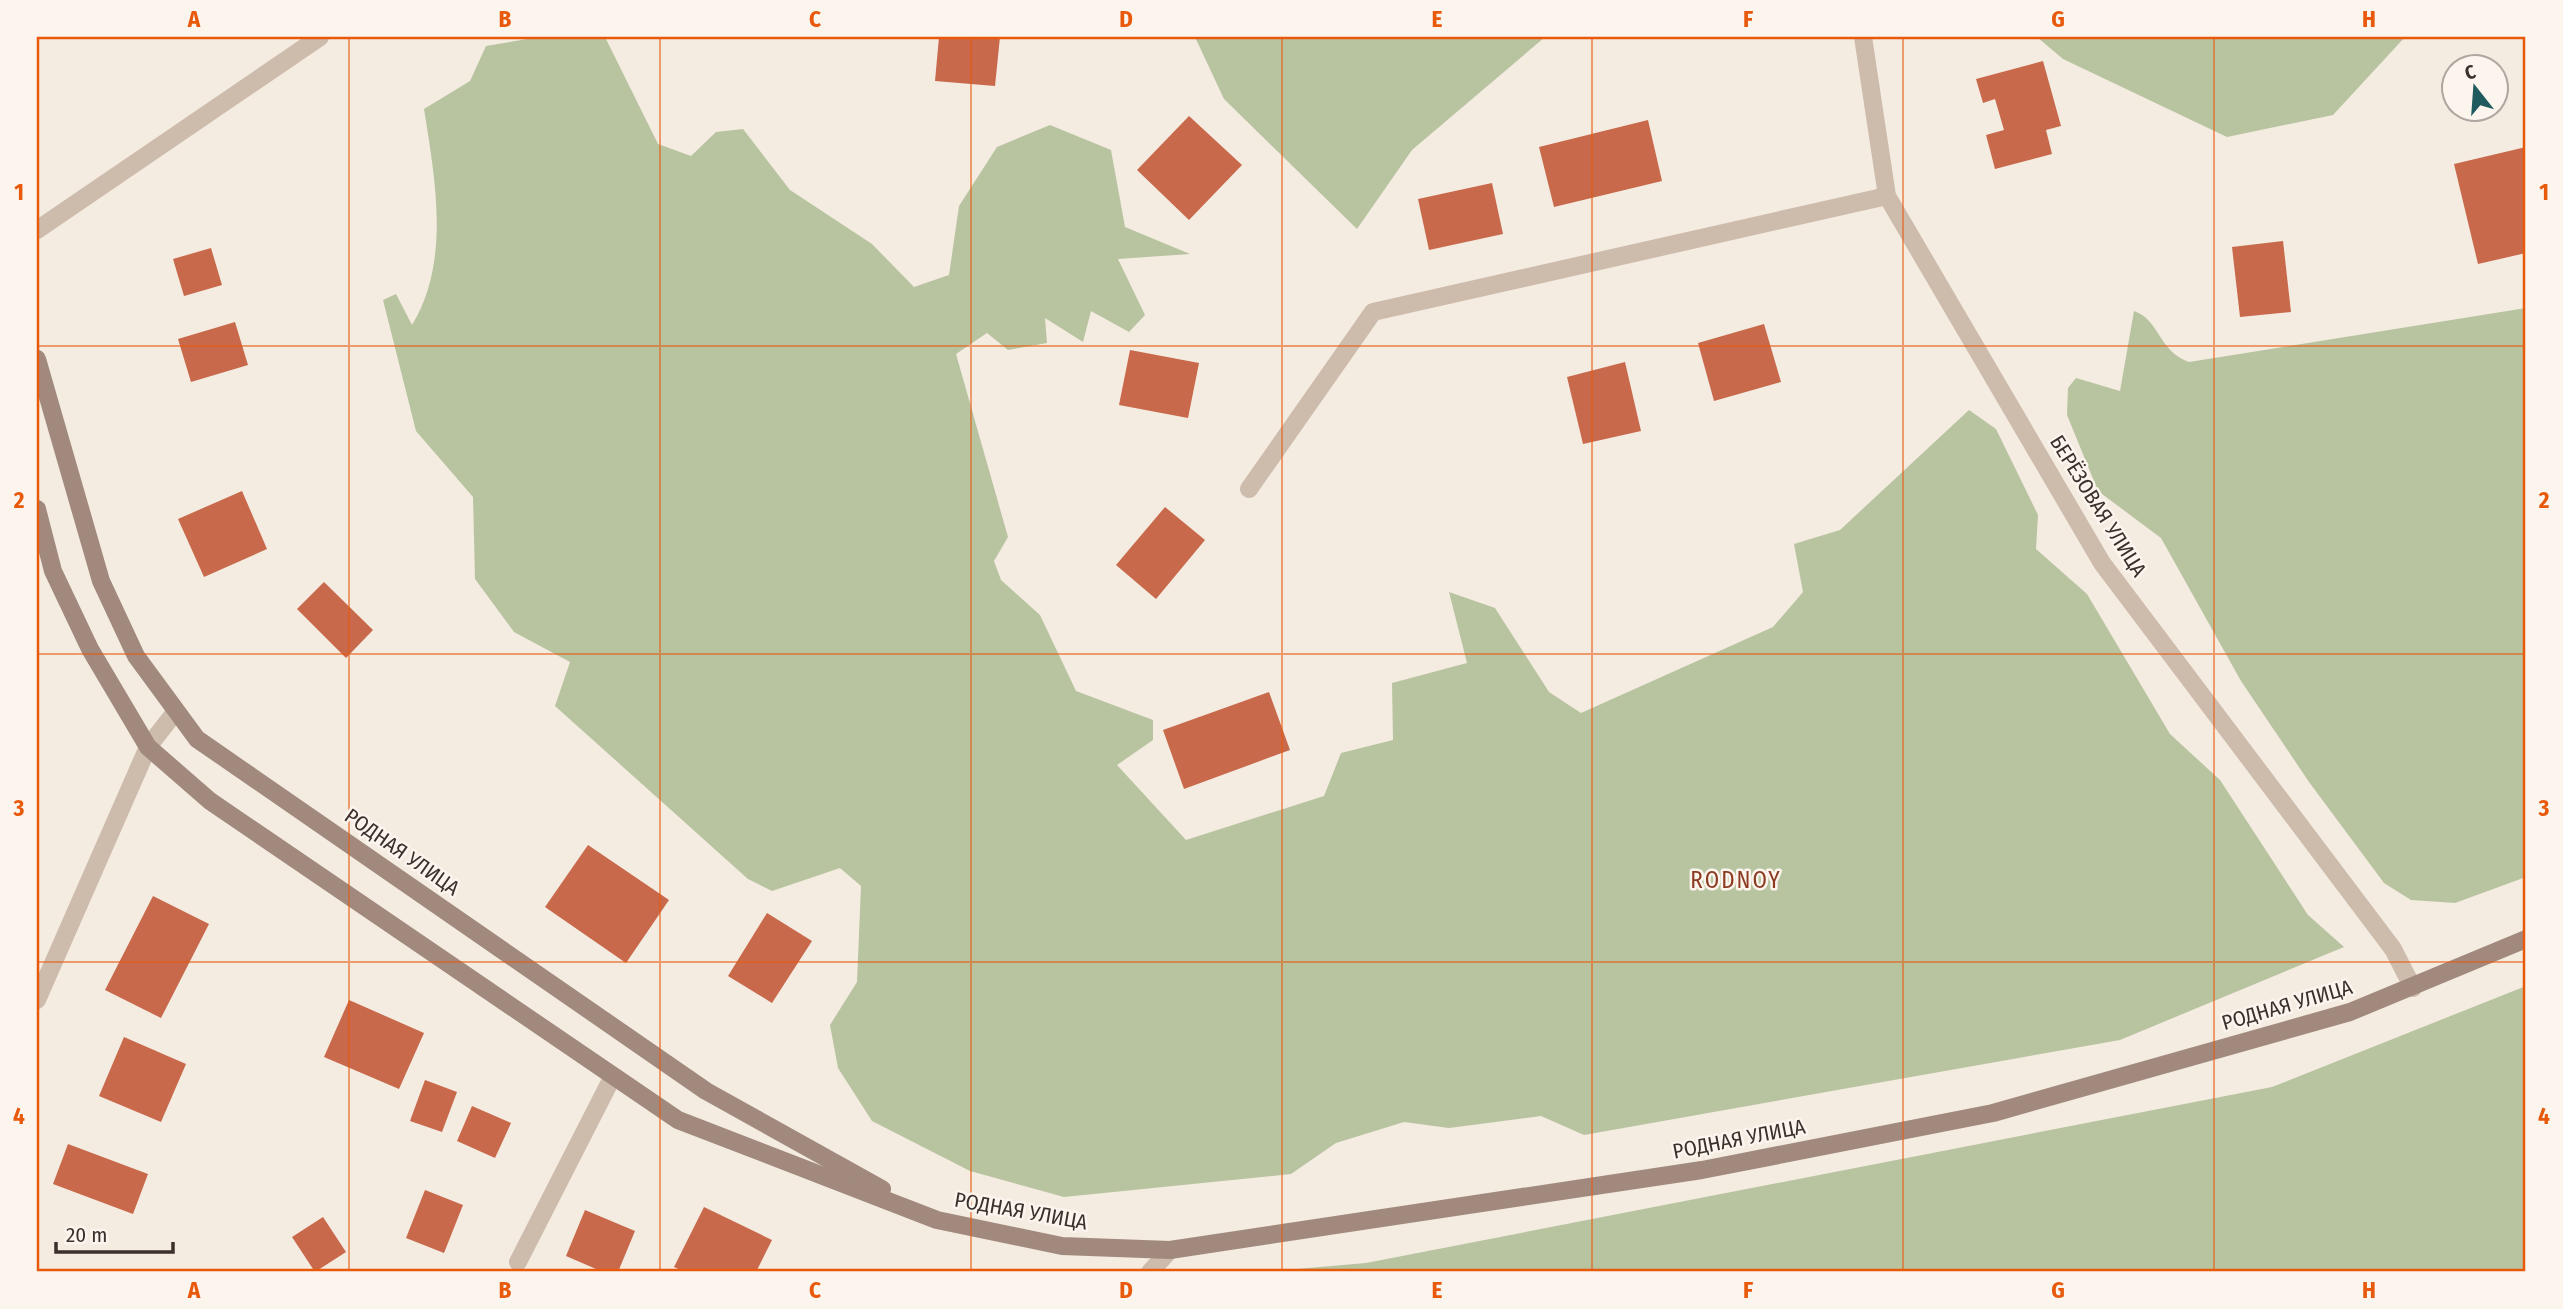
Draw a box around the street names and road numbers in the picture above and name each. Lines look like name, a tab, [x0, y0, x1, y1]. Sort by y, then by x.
street label: БЕРЁЗОВАЯ УЛИЦА	[2044, 430, 2152, 582]
street label: РОДНАЯ УЛИЦА	[339, 803, 465, 901]
street label: РОДНАЯ УЛИЦА	[2219, 974, 2355, 1036]
street label: РОДНАЯ УЛИЦА	[1671, 1113, 1807, 1165]
street label: РОДНАЯ УЛИЦА	[953, 1187, 1089, 1235]

